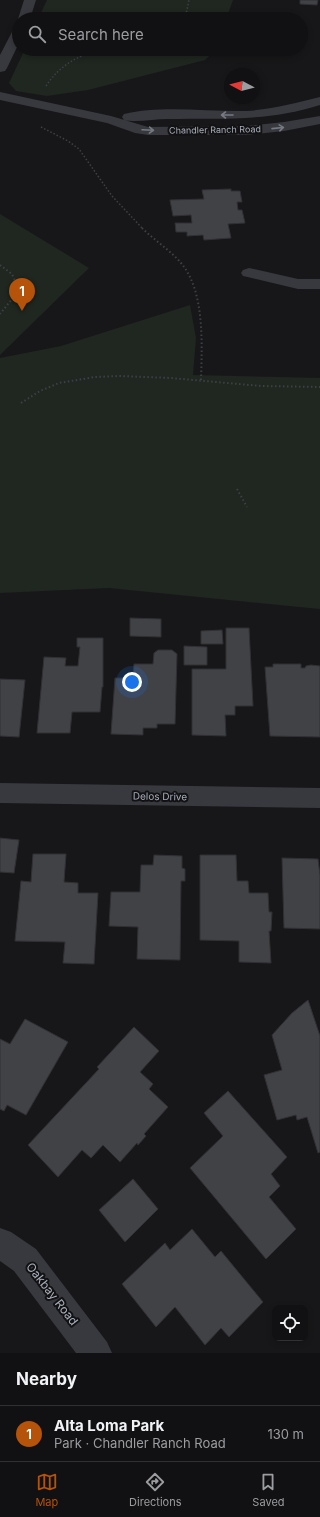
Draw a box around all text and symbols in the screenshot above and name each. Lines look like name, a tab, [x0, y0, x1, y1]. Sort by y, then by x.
search box	[12, 12, 308, 56]
icon: search	[26, 23, 48, 45]
text: Search here	[58, 25, 144, 44]
north arrow	[224, 68, 260, 104]
one-way arrow	[221, 111, 234, 119]
street label: Chandler Ranch Road	[169, 123, 261, 136]
one-way arrow	[271, 124, 284, 131]
one-way arrow	[141, 126, 154, 134]
pin: 1	[9, 278, 35, 311]
your location	[122, 672, 142, 692]
street label: Delos Drive	[133, 790, 187, 802]
street label: Oakbay Road	[23, 1259, 82, 1328]
map controls	[272, 1305, 308, 1341]
button: locate	[272, 1305, 308, 1341]
text: Nearby	[16, 1369, 77, 1389]
text: Alta Loma Park	[54, 1416, 164, 1435]
text: 1	[26, 1426, 32, 1442]
text: 130 m	[267, 1426, 304, 1442]
text: Park · Chandler Ranch Road	[54, 1435, 226, 1451]
tab: Map	[35, 1471, 58, 1509]
tab: Directions	[129, 1471, 182, 1509]
tab: Saved	[252, 1471, 285, 1509]

